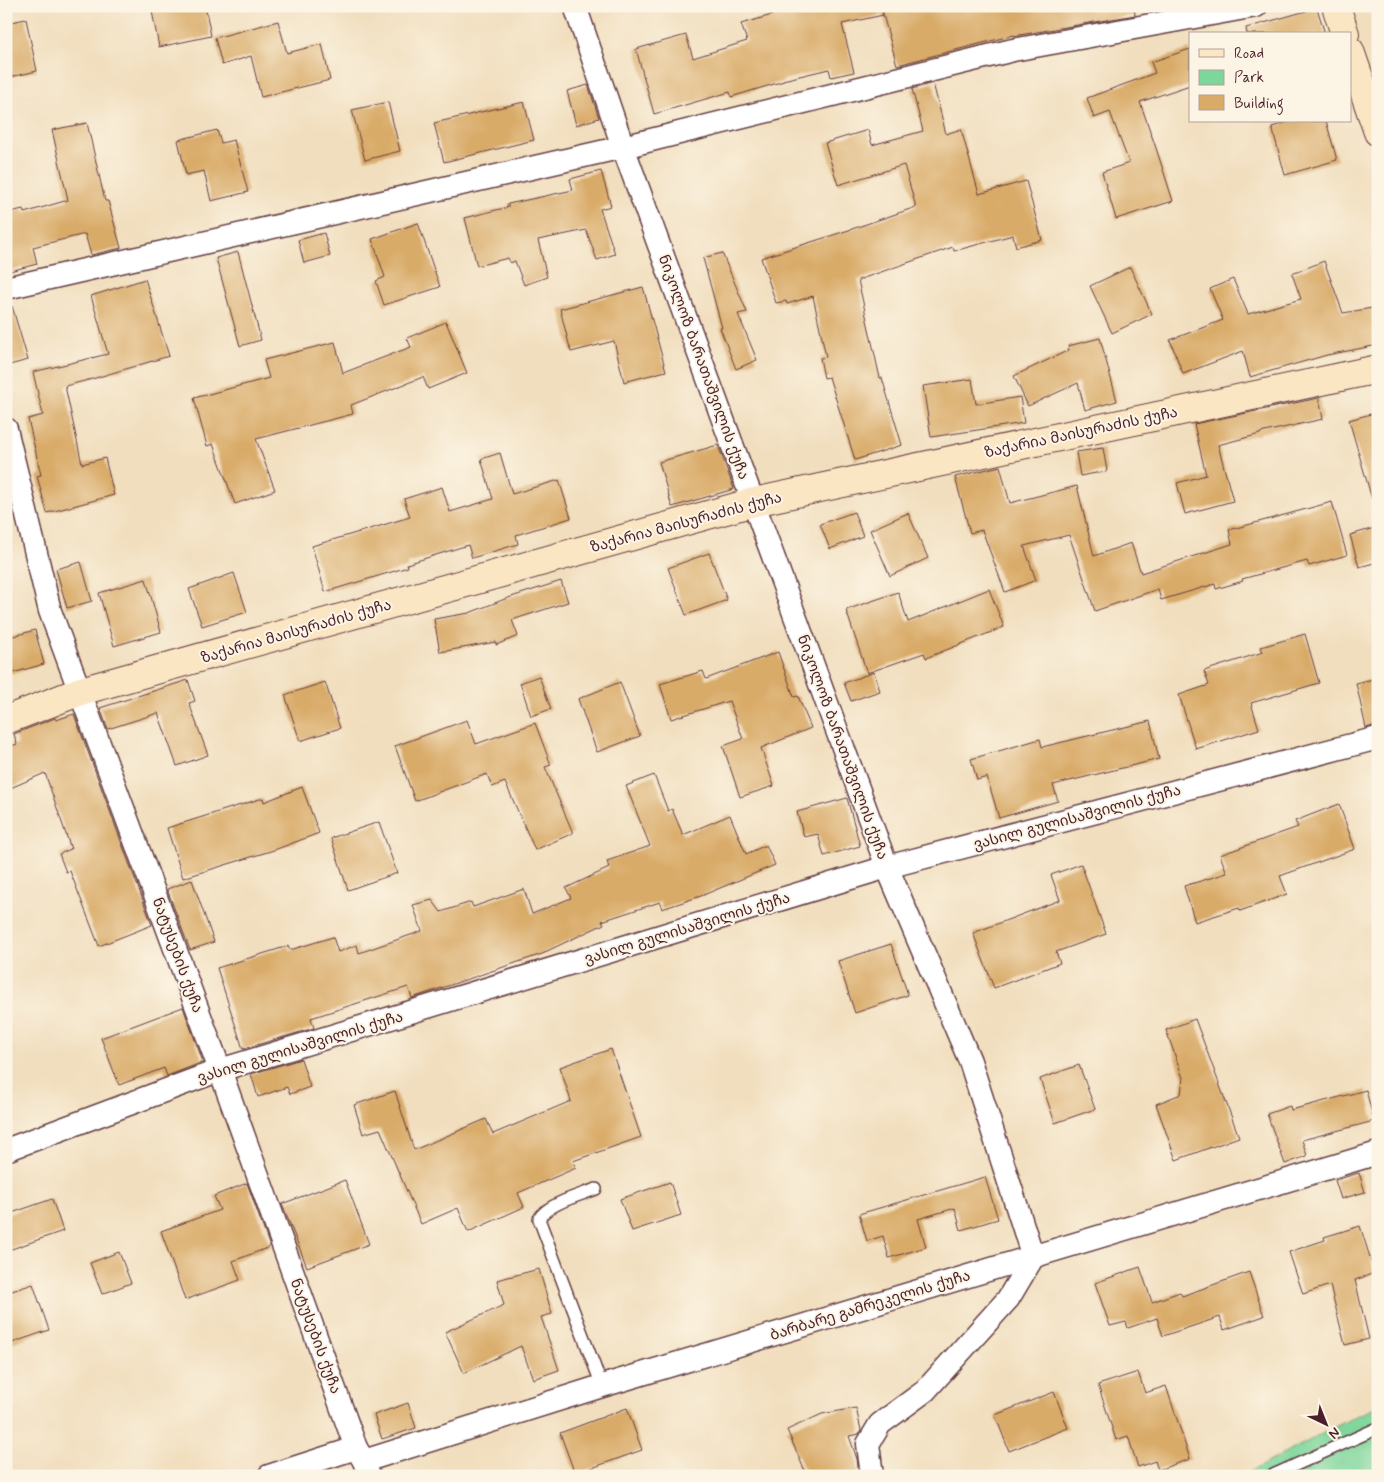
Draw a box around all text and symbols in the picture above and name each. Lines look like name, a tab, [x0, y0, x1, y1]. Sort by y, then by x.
legend	[1189, 32, 1352, 122]
text: Road	[1234, 44, 1264, 64]
text: Park	[1234, 68, 1264, 88]
text: Building	[1234, 94, 1284, 115]
street label: ნიკოლოზ ბარათაშვილის ქუჩა	[653, 252, 753, 483]
street label: ზაქარია მაისურაძის ქუჩა	[983, 403, 1180, 463]
street label: ზაქარია მაისურაძის ქუჩა	[588, 488, 784, 558]
street label: ზაქარია მაისურაძის ქუჩა	[199, 595, 394, 669]
street label: ნიკოლოზ ბარათაშვილის ქუჩა	[792, 632, 892, 863]
street label: ვასილ გულისაშვილის ქუჩა	[971, 781, 1183, 855]
street label: ვასილ გულისაშვილის ქუჩა	[582, 888, 793, 970]
street label: ნატუსების ქუჩა	[147, 895, 207, 1016]
street label: ვასილ გულისაშვილის ქუჩა	[195, 1007, 406, 1089]
street label: ბარბარე გამრეკელის ქუჩა	[768, 1266, 973, 1346]
street label: ნატუსების ქუჩა	[285, 1276, 345, 1397]
north arrow	[1302, 1400, 1352, 1450]
text: N	[1325, 1423, 1344, 1443]

